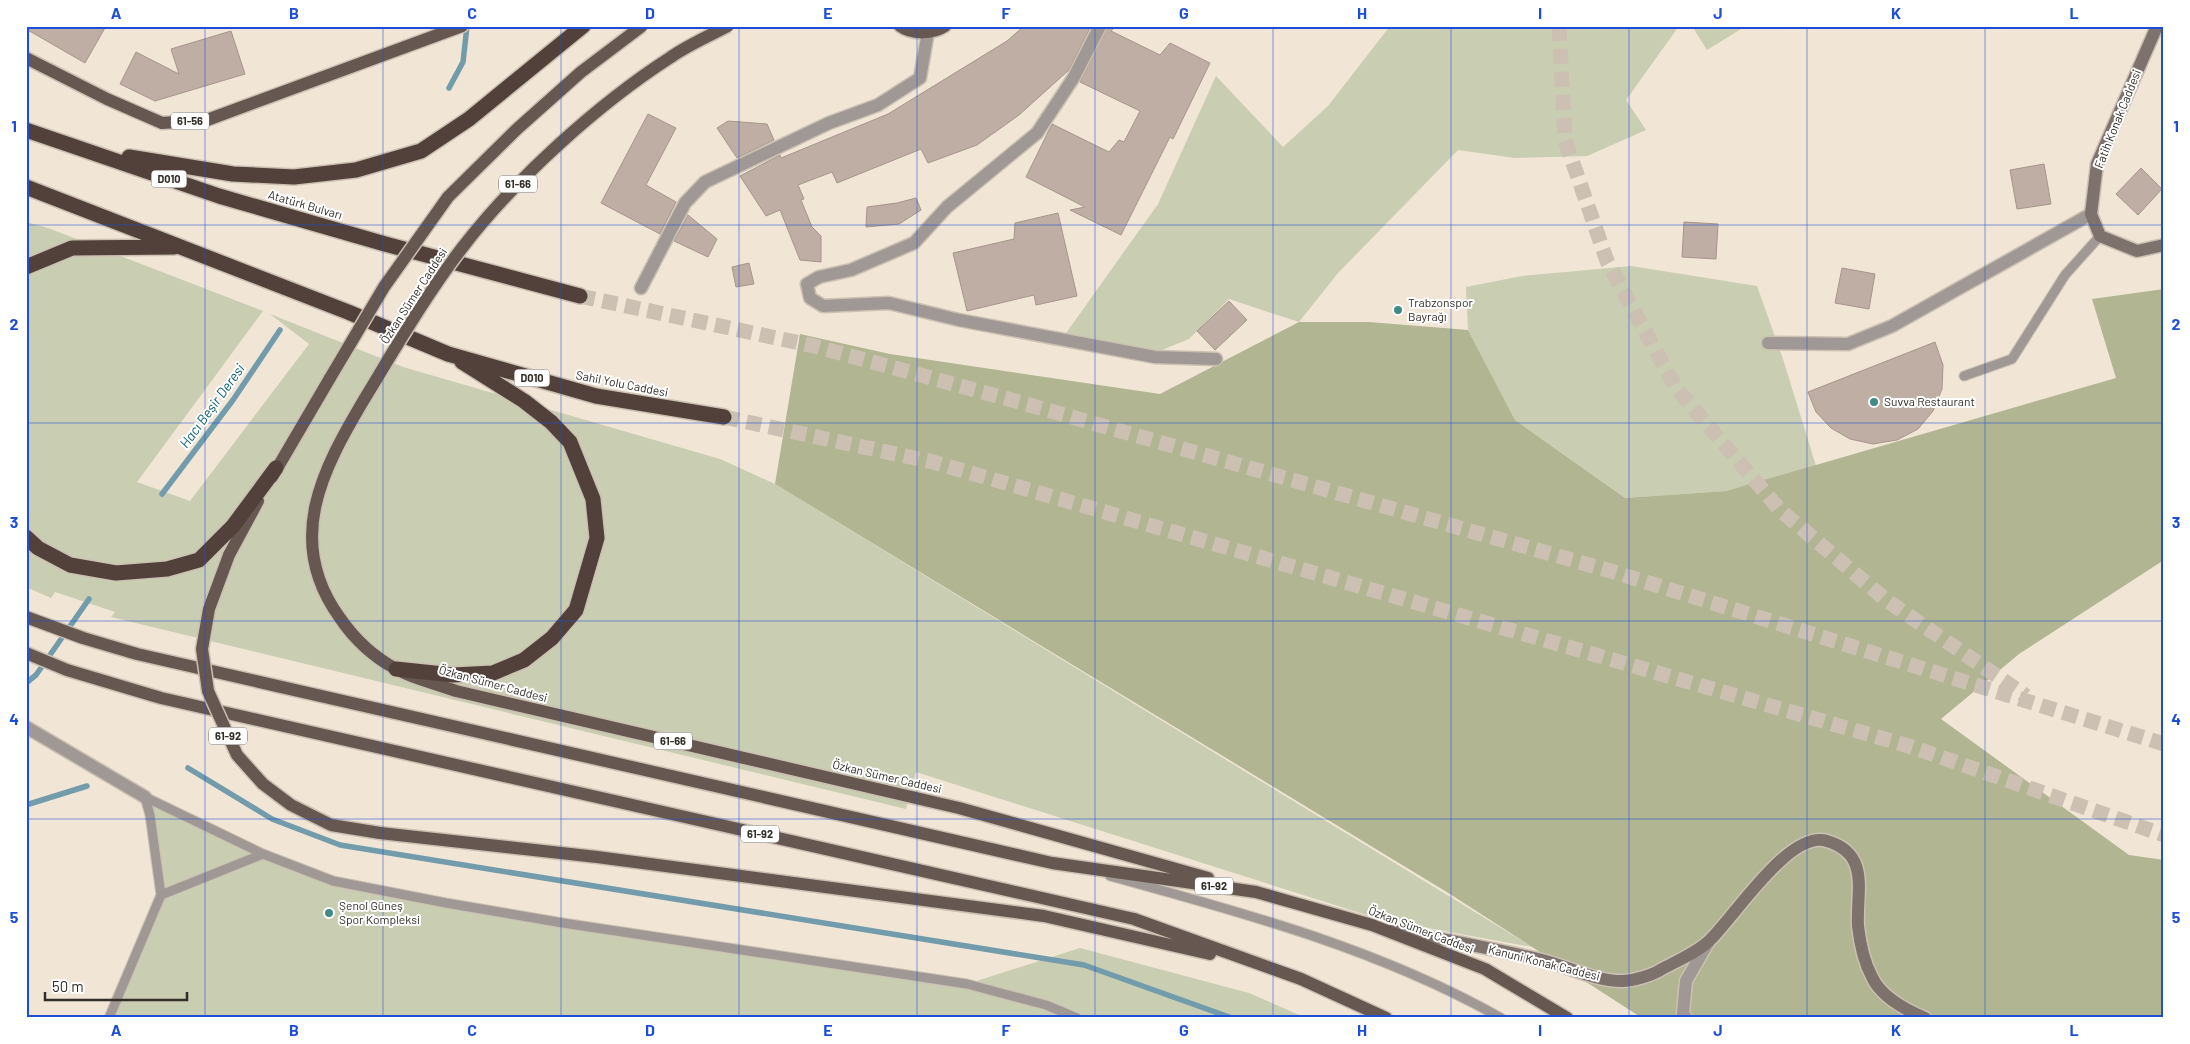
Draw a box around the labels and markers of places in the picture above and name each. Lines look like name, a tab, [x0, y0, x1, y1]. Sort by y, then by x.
place label: Trabzonspor Bayrağı	[1408, 295, 1473, 323]
marker: Trabzonspor Bayrağı	[1392, 304, 1404, 316]
place label: Suvva Restaurant	[1884, 394, 1975, 408]
marker: Suvva Restaurant	[1868, 396, 1880, 408]
place label: Şenol Güneş Spor Kompleksi	[339, 898, 420, 926]
marker: Şenol Güneş Spor Kompleksi	[323, 907, 335, 919]

